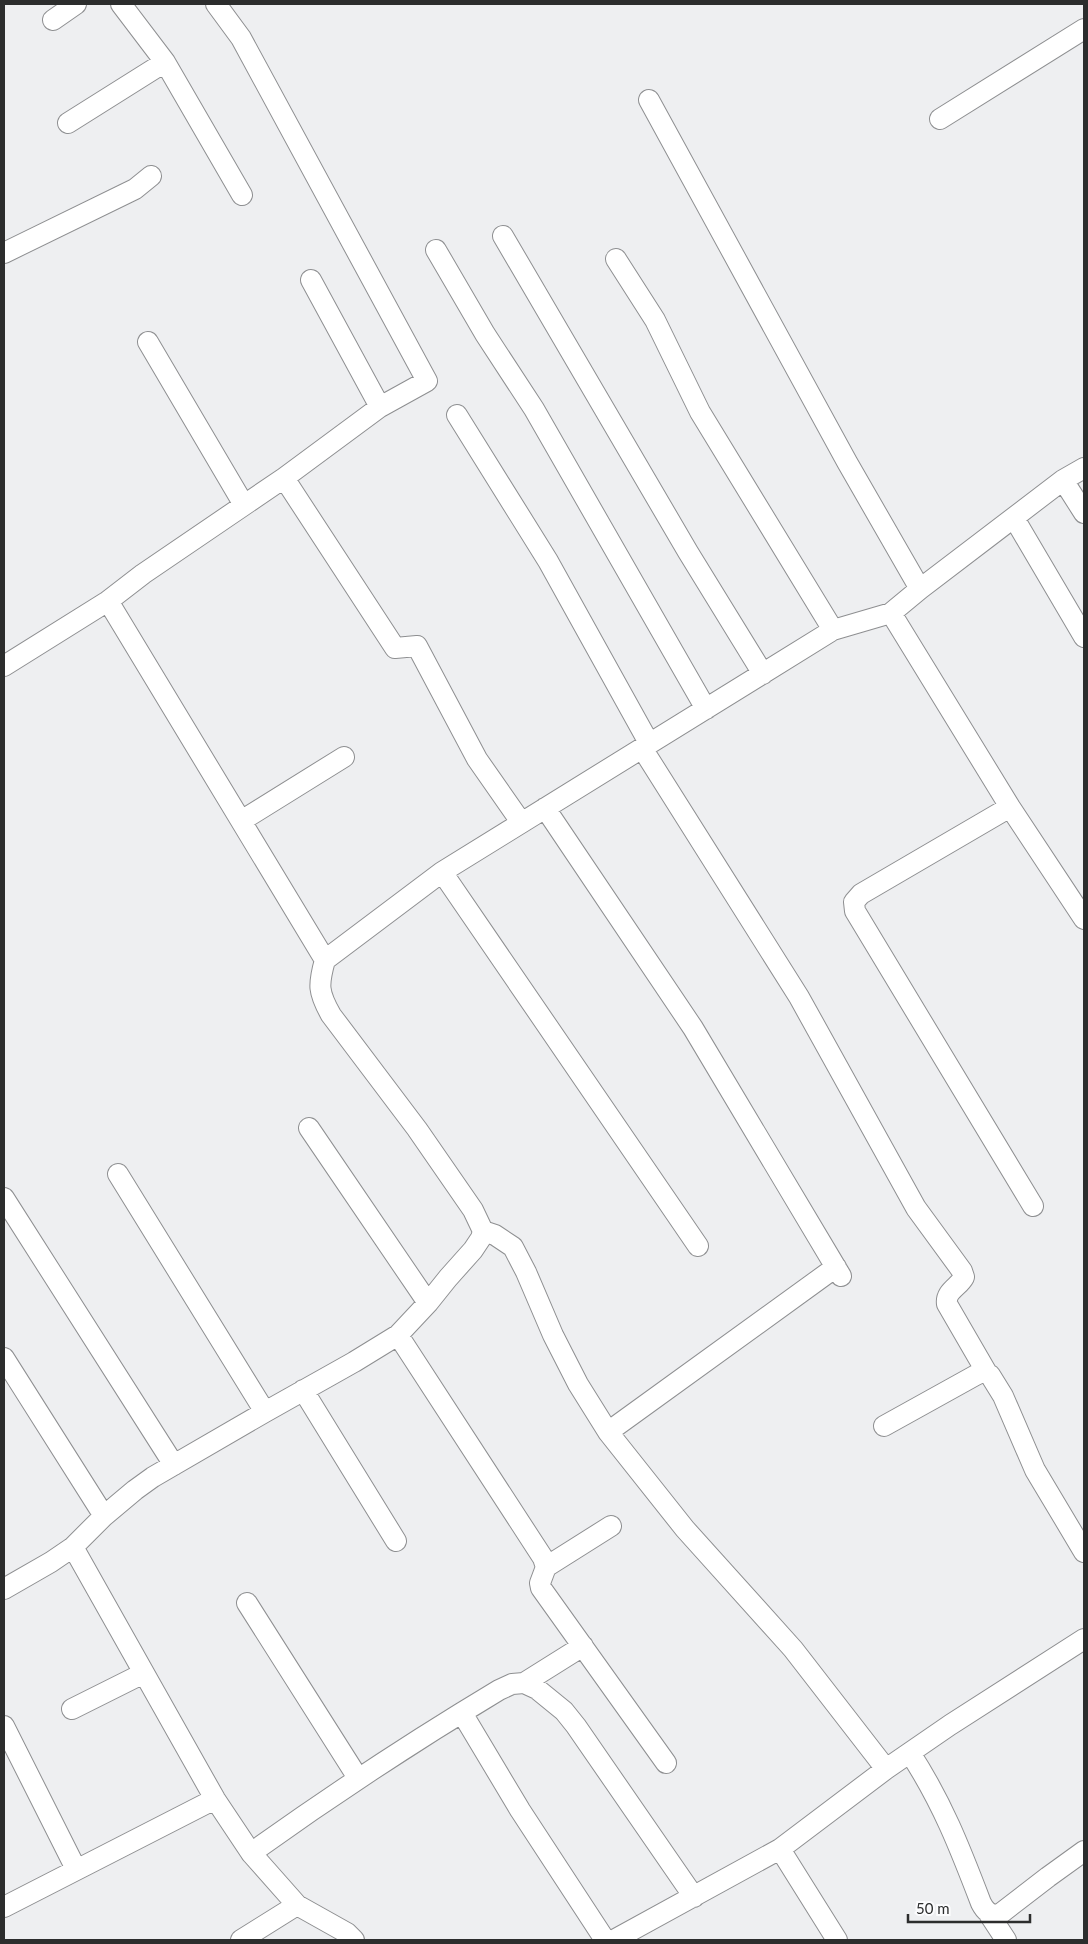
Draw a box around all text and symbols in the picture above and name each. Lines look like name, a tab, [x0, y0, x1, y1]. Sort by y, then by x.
scale bar	[908, 1892, 1030, 1924]
text: 50 m	[916, 1899, 950, 1917]

